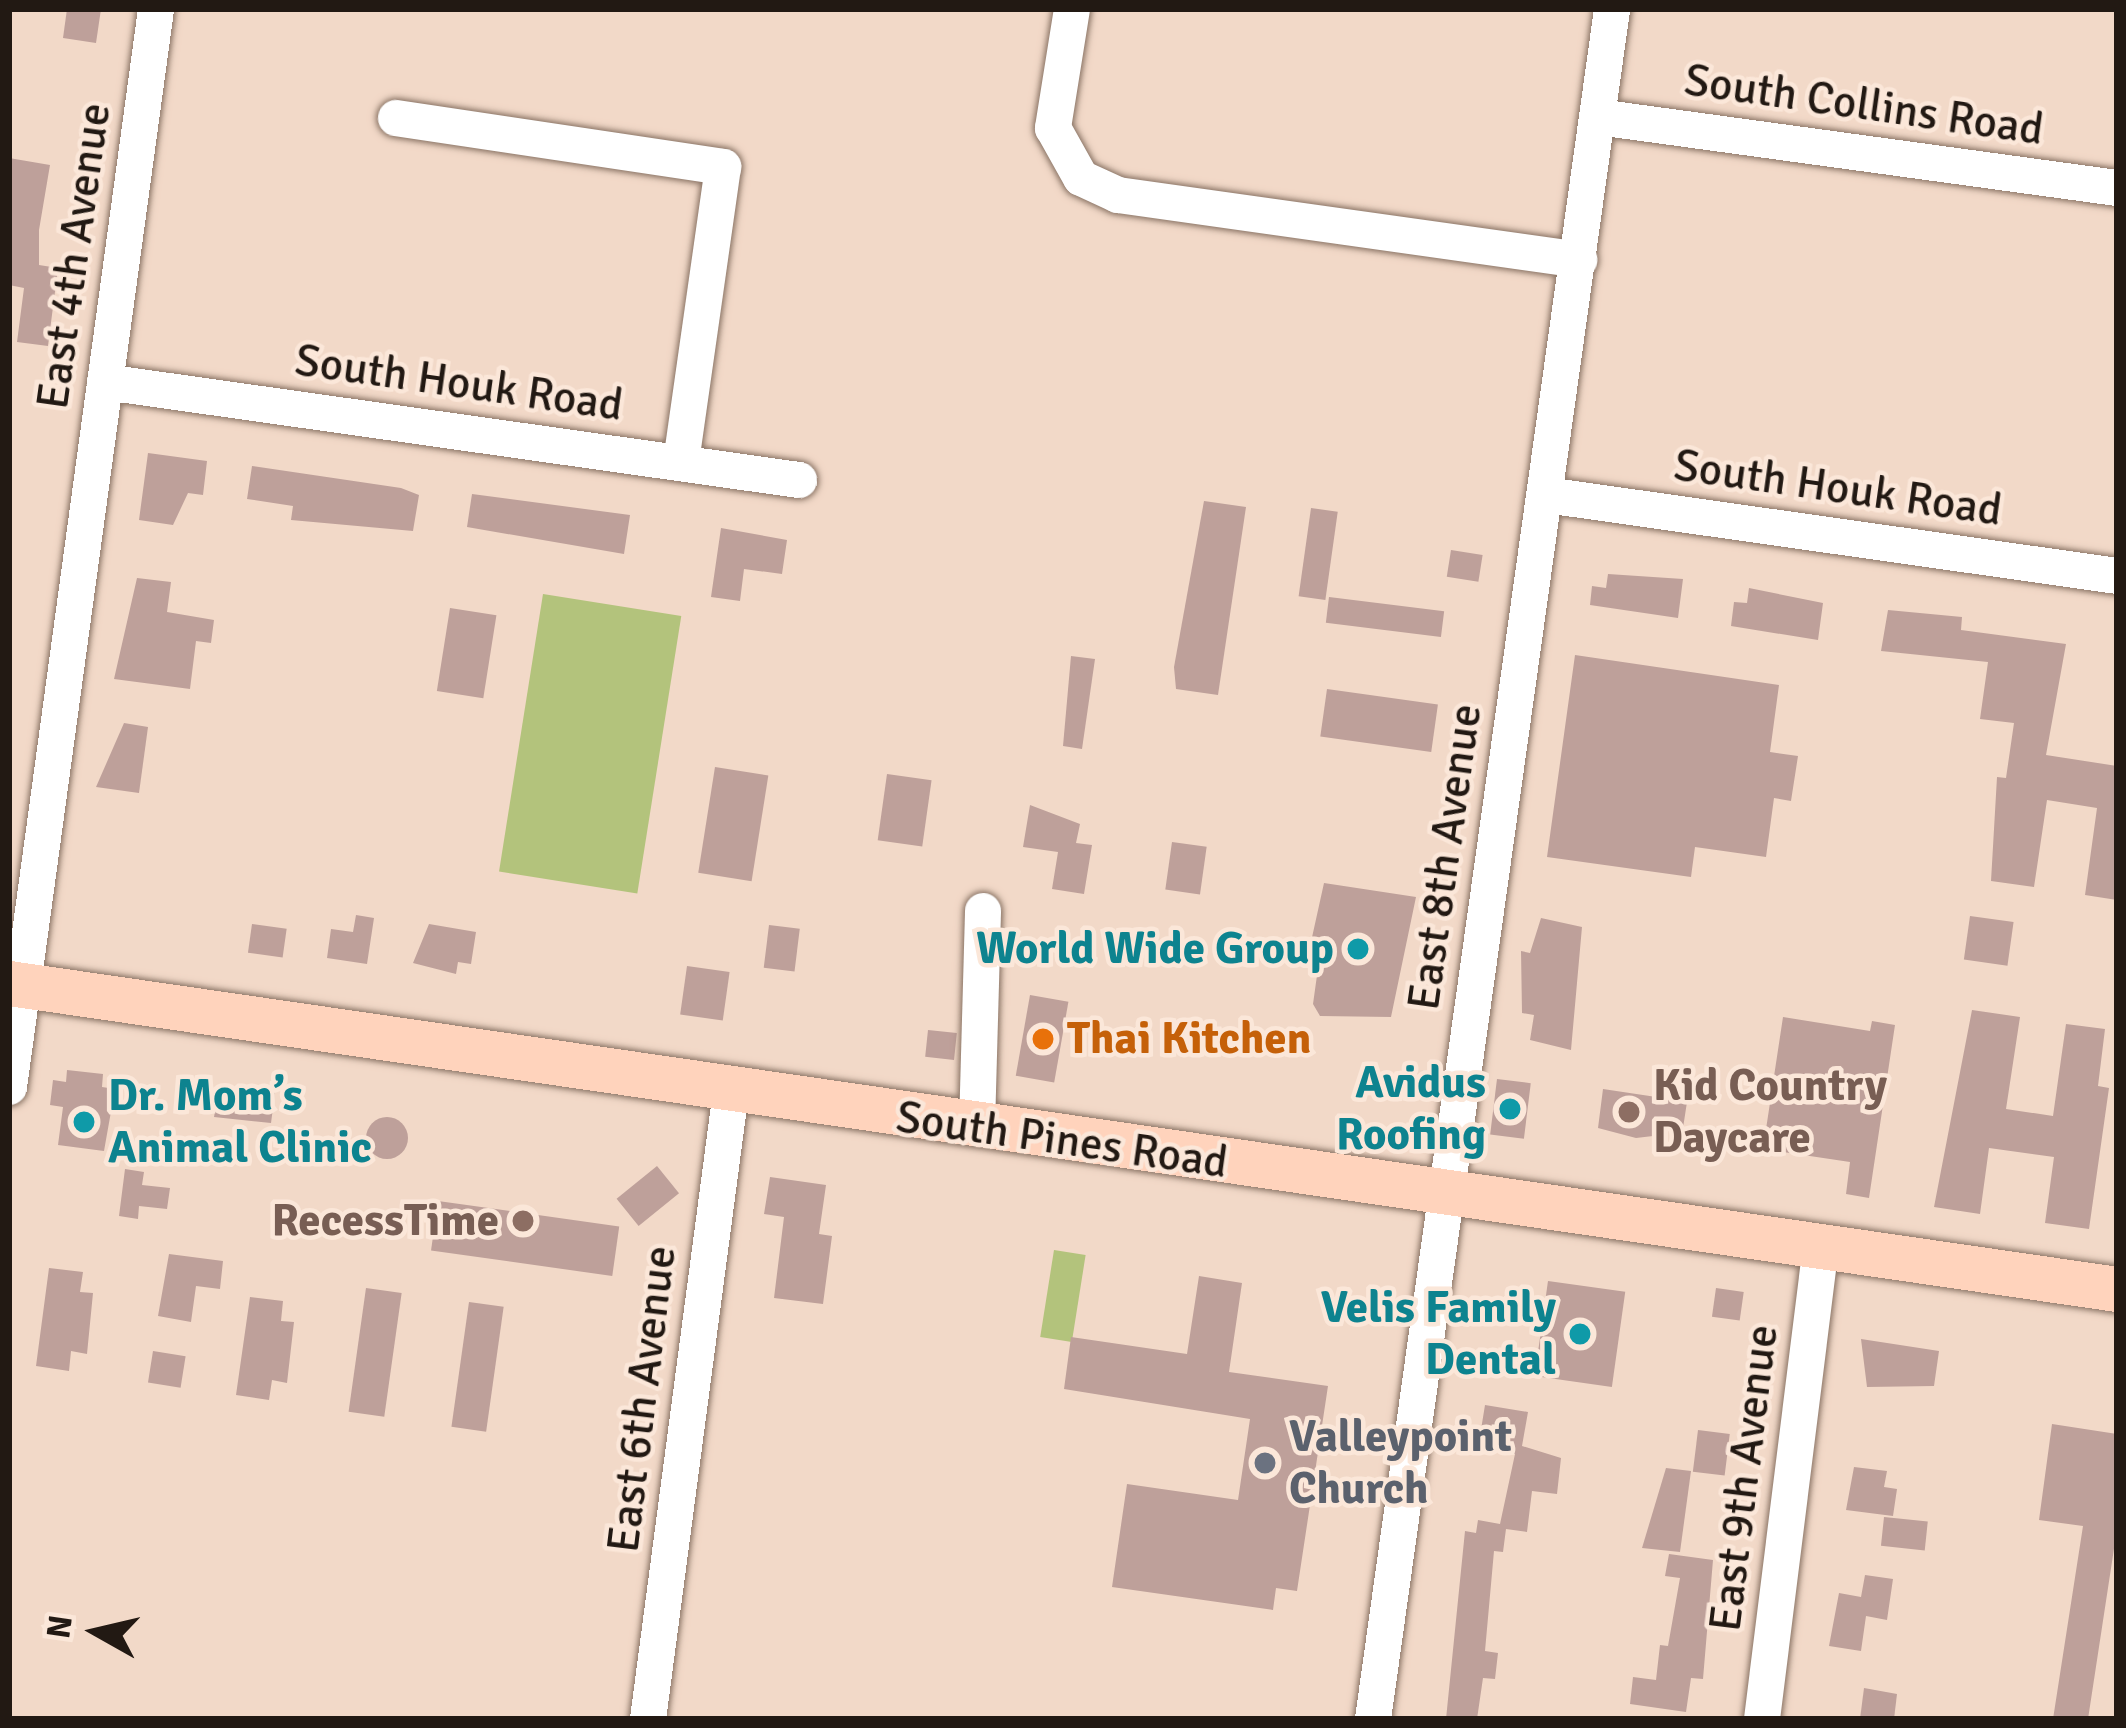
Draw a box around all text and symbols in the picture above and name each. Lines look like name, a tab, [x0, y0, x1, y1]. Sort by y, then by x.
street label: South Collins Road	[1681, 53, 2047, 157]
street label: East 4th Avenue	[26, 99, 122, 413]
street label: South Houk Road	[292, 333, 626, 433]
street label: South Houk Road	[1671, 438, 2005, 538]
street label: East 8th Avenue	[1397, 700, 1493, 1014]
place label: World Wide Group	[976, 922, 1334, 976]
marker: World Wide Group	[1345, 936, 1371, 962]
place label: Thai Kitchen	[1067, 1012, 1311, 1066]
marker: Thai Kitchen	[1030, 1026, 1056, 1052]
place label: Avidus Roofing	[1336, 1056, 1486, 1162]
place label: Kid Country Daycare	[1653, 1059, 1887, 1165]
place label: Dr. Mom’s Animal Clinic	[108, 1069, 372, 1175]
street label: South Pines Road	[893, 1090, 1231, 1190]
marker: Avidus Roofing	[1497, 1096, 1523, 1122]
marker: Kid Country Daycare	[1616, 1099, 1642, 1125]
marker: Dr. Mom’s Animal Clinic	[71, 1109, 97, 1135]
place label: RecessTime	[271, 1194, 499, 1248]
marker: RecessTime	[510, 1208, 536, 1234]
street label: East 6th Avenue	[596, 1243, 688, 1555]
place label: Velis Family Dental	[1321, 1281, 1556, 1387]
marker: Velis Family Dental	[1567, 1321, 1593, 1347]
street label: East 9th Avenue	[1698, 1322, 1790, 1634]
place label: Valleypoint Church	[1289, 1410, 1512, 1516]
marker: Valleypoint Church	[1252, 1450, 1278, 1476]
north arrow	[36, 1572, 156, 1692]
text: N	[38, 1613, 82, 1641]

